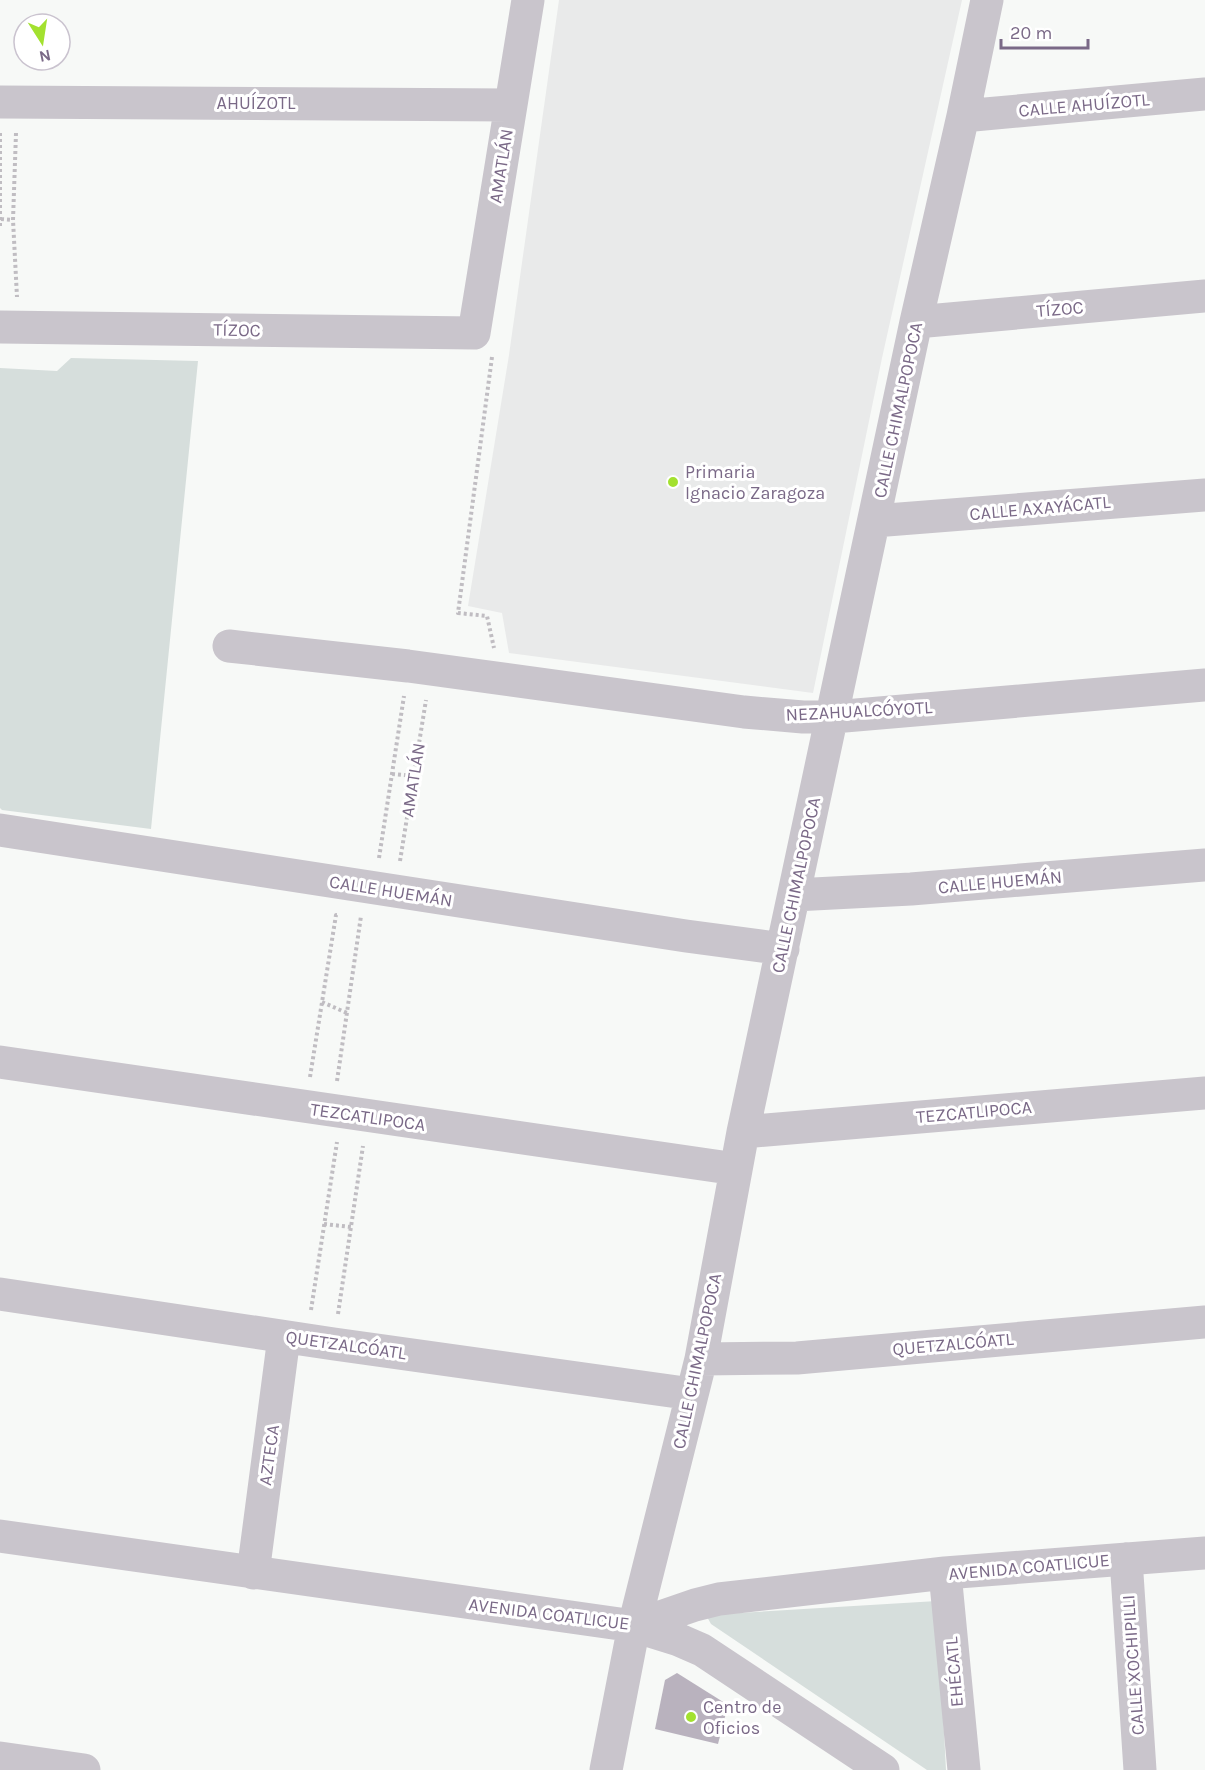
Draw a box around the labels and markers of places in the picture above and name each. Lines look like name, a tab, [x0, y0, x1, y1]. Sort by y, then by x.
place label: Primaria Ignacio Zaragoza	[685, 461, 825, 504]
marker: Primaria Ignacio Zaragoza	[666, 475, 680, 489]
place label: Centro de Oficios	[703, 1696, 781, 1739]
marker: Centro de Oficios	[684, 1710, 698, 1724]

